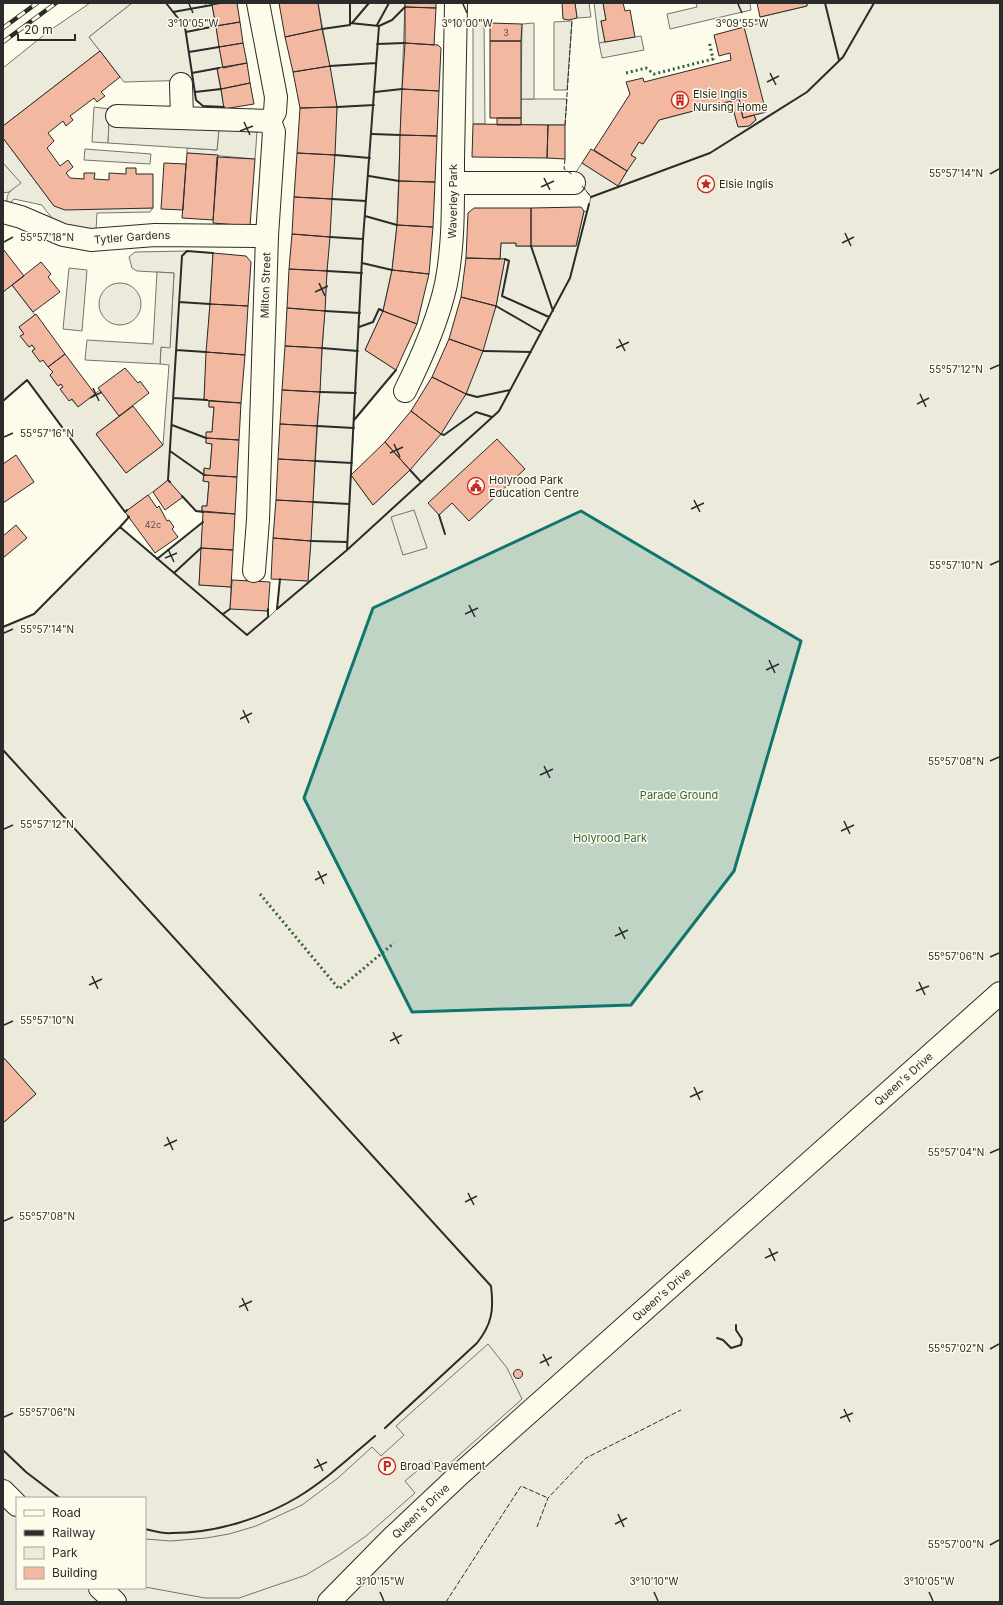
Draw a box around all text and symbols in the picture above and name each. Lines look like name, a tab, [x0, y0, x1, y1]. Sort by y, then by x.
scale bar	[18, 16, 75, 42]
text: 3°10'05"W	[168, 17, 219, 29]
text: 3°10'00"W	[441, 17, 493, 29]
text: 3°09'55"W	[716, 17, 769, 29]
text: 20 m	[24, 22, 53, 37]
house number: 3	[503, 27, 509, 38]
place label: Elsie Inglis Nursing Home	[693, 87, 768, 114]
building icon: Elsie Inglis Nursing Home	[670, 90, 690, 110]
street label: Waverley Park	[445, 164, 460, 239]
text: 55°57'14"N	[929, 167, 983, 179]
place icon: Elsie Inglis	[696, 174, 716, 194]
place label: Elsie Inglis	[719, 177, 774, 191]
street label: Tytler Gardens	[93, 228, 171, 247]
text: 55°57'18"N	[20, 231, 74, 243]
street label: Milton Street	[257, 252, 273, 319]
text: 55°57'12"N	[929, 363, 983, 375]
text: 55°57'16"N	[20, 427, 74, 439]
place label: Holyrood Park Education Centre	[489, 473, 579, 500]
public building icon: Holyrood Park Education Centre	[466, 476, 486, 496]
house number: 42c	[145, 519, 161, 530]
text: 55°57'10"N	[929, 559, 983, 571]
text: 55°57'14"N	[20, 623, 74, 635]
text: 55°57'08"N	[928, 755, 984, 767]
park label: Parade Ground	[640, 788, 718, 802]
text: 55°57'12"N	[20, 818, 74, 830]
park label: Holyrood Park	[573, 831, 647, 845]
text: 55°57'06"N	[928, 950, 984, 962]
text: 55°57'10"N	[20, 1014, 74, 1026]
street label: Queen's Drive	[871, 1049, 936, 1109]
text: 55°57'04"N	[928, 1146, 984, 1158]
text: 55°57'08"N	[19, 1210, 75, 1222]
street label: Queen's Drive	[629, 1265, 694, 1324]
text: 55°57'02"N	[928, 1342, 984, 1354]
text: 55°57'06"N	[19, 1406, 75, 1418]
parking icon: Broad Pavement	[377, 1456, 397, 1476]
place label: Broad Pavement	[400, 1459, 486, 1473]
street label: Queen's Drive	[389, 1481, 452, 1542]
legend	[16, 1497, 146, 1589]
text: Road	[52, 1505, 81, 1520]
text: Railway	[52, 1525, 96, 1540]
text: 55°57'00"N	[928, 1538, 984, 1550]
text: Park	[52, 1545, 78, 1560]
text: Building	[52, 1565, 97, 1580]
text: 3°10'15"W	[356, 1575, 404, 1587]
text: 3°10'10"W	[630, 1575, 679, 1587]
text: 3°10'05"W	[904, 1575, 955, 1587]

